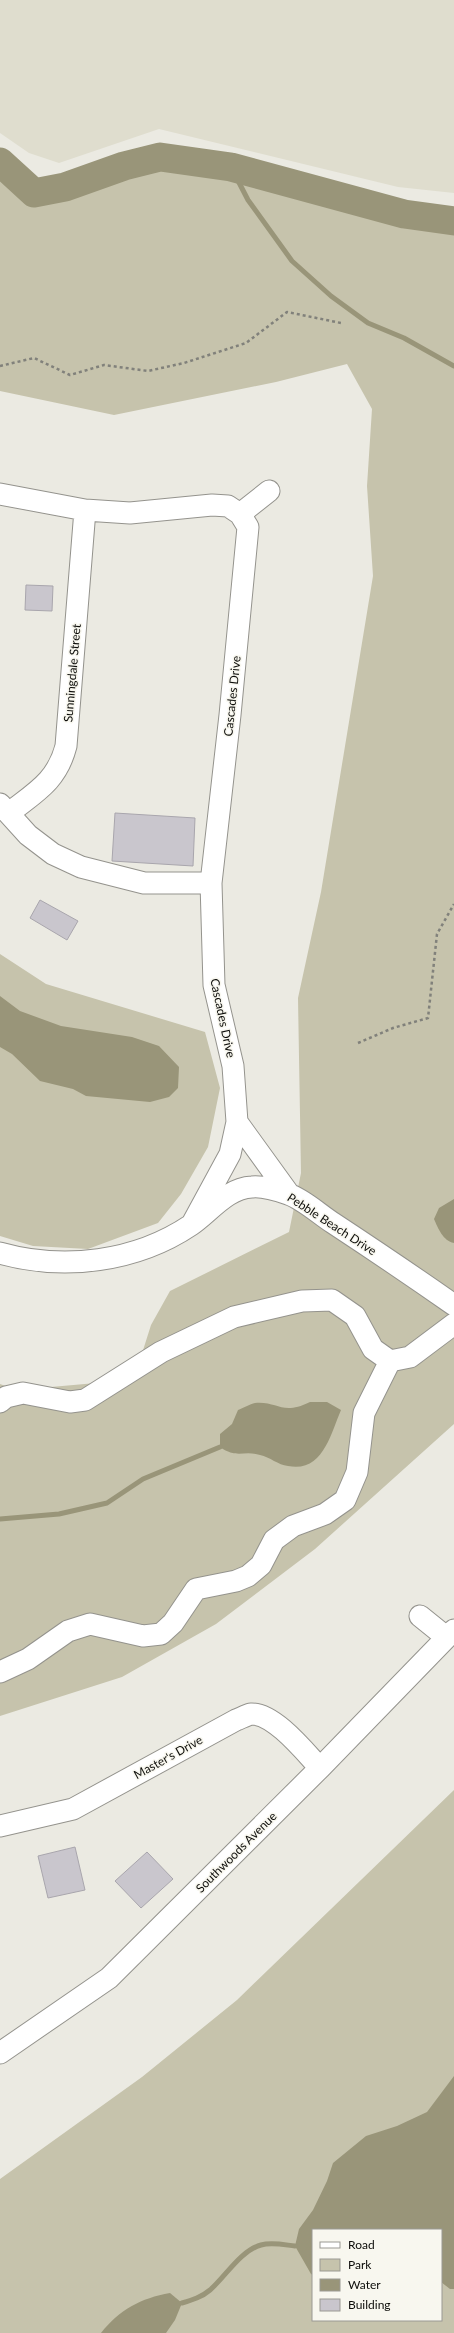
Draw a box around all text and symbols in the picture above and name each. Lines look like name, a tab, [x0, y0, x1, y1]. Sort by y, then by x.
street label: Sunningdale Street	[60, 622, 84, 723]
street label: Cascades Drive	[220, 655, 244, 737]
street label: Cascades Drive	[207, 977, 239, 1059]
street label: Pebble Beach Drive	[285, 1190, 379, 1258]
street label: Master's Drive	[131, 1732, 205, 1782]
street label: Southwoods Avenue	[192, 1808, 280, 1896]
legend	[312, 2229, 442, 2321]
text: Road	[348, 2237, 375, 2252]
text: Park	[348, 2257, 372, 2272]
text: Water	[348, 2277, 381, 2292]
text: Building	[348, 2297, 391, 2312]

